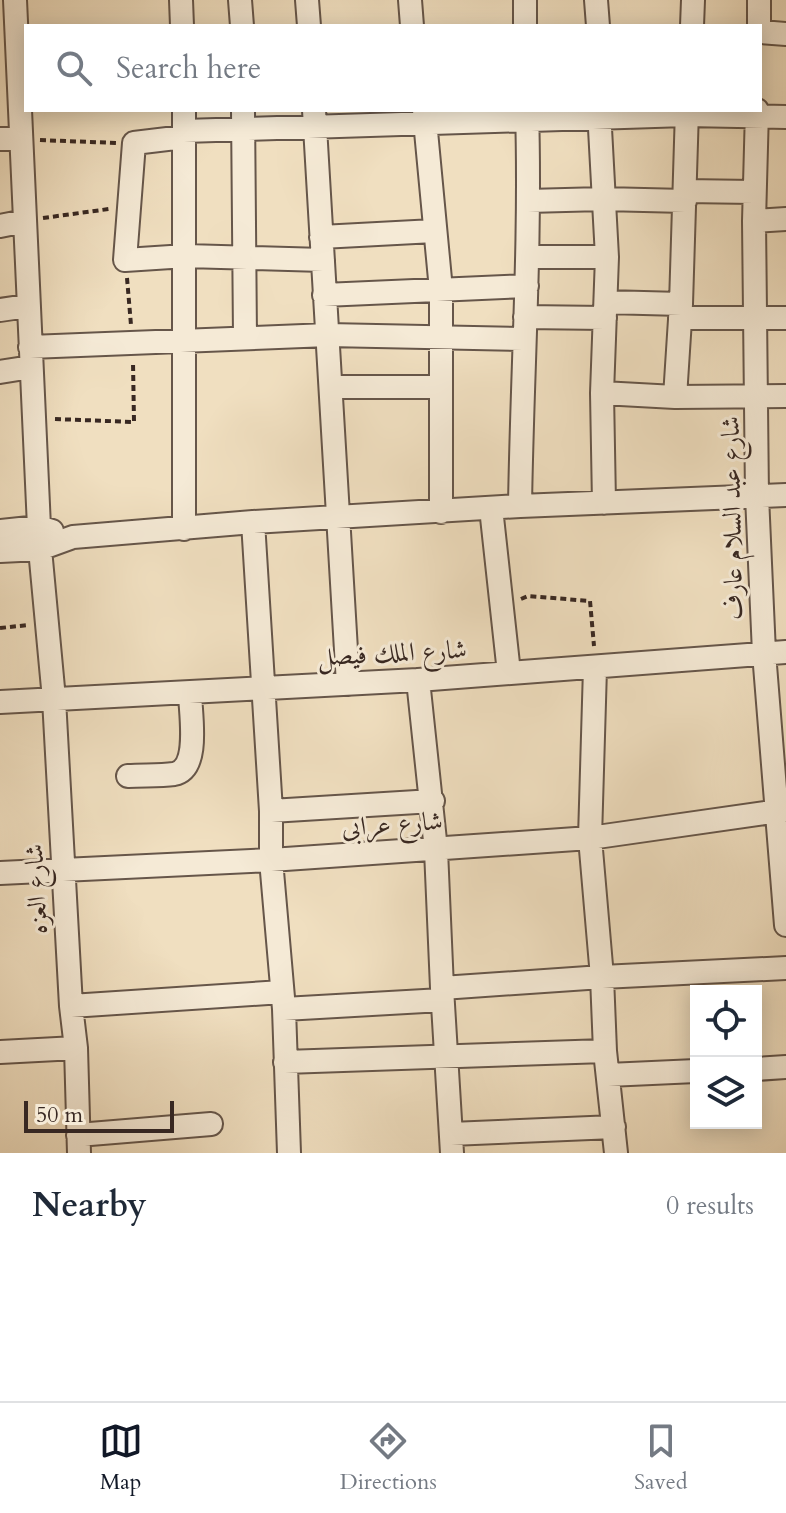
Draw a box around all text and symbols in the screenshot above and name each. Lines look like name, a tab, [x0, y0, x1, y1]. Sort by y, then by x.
search box	[24, 24, 762, 112]
icon: search	[52, 46, 96, 90]
text: Search here	[116, 48, 261, 89]
street label: شارع عبد السلام عارف	[713, 416, 756, 620]
street label: شارع الملك فيصل	[316, 632, 468, 678]
street label: شارع عرابى	[340, 803, 444, 849]
street label: شارع العزه	[16, 843, 60, 935]
map controls	[690, 985, 762, 1129]
button: locate	[690, 985, 762, 1057]
button: layers	[690, 1057, 762, 1129]
scale bar	[24, 1097, 174, 1133]
text: 50 m	[36, 1100, 83, 1130]
text: Nearby	[32, 1182, 147, 1228]
text: 0 results	[666, 1188, 754, 1223]
tab: Map	[99, 1419, 143, 1497]
tab: Directions	[340, 1419, 437, 1497]
tab: Saved	[634, 1419, 687, 1497]

